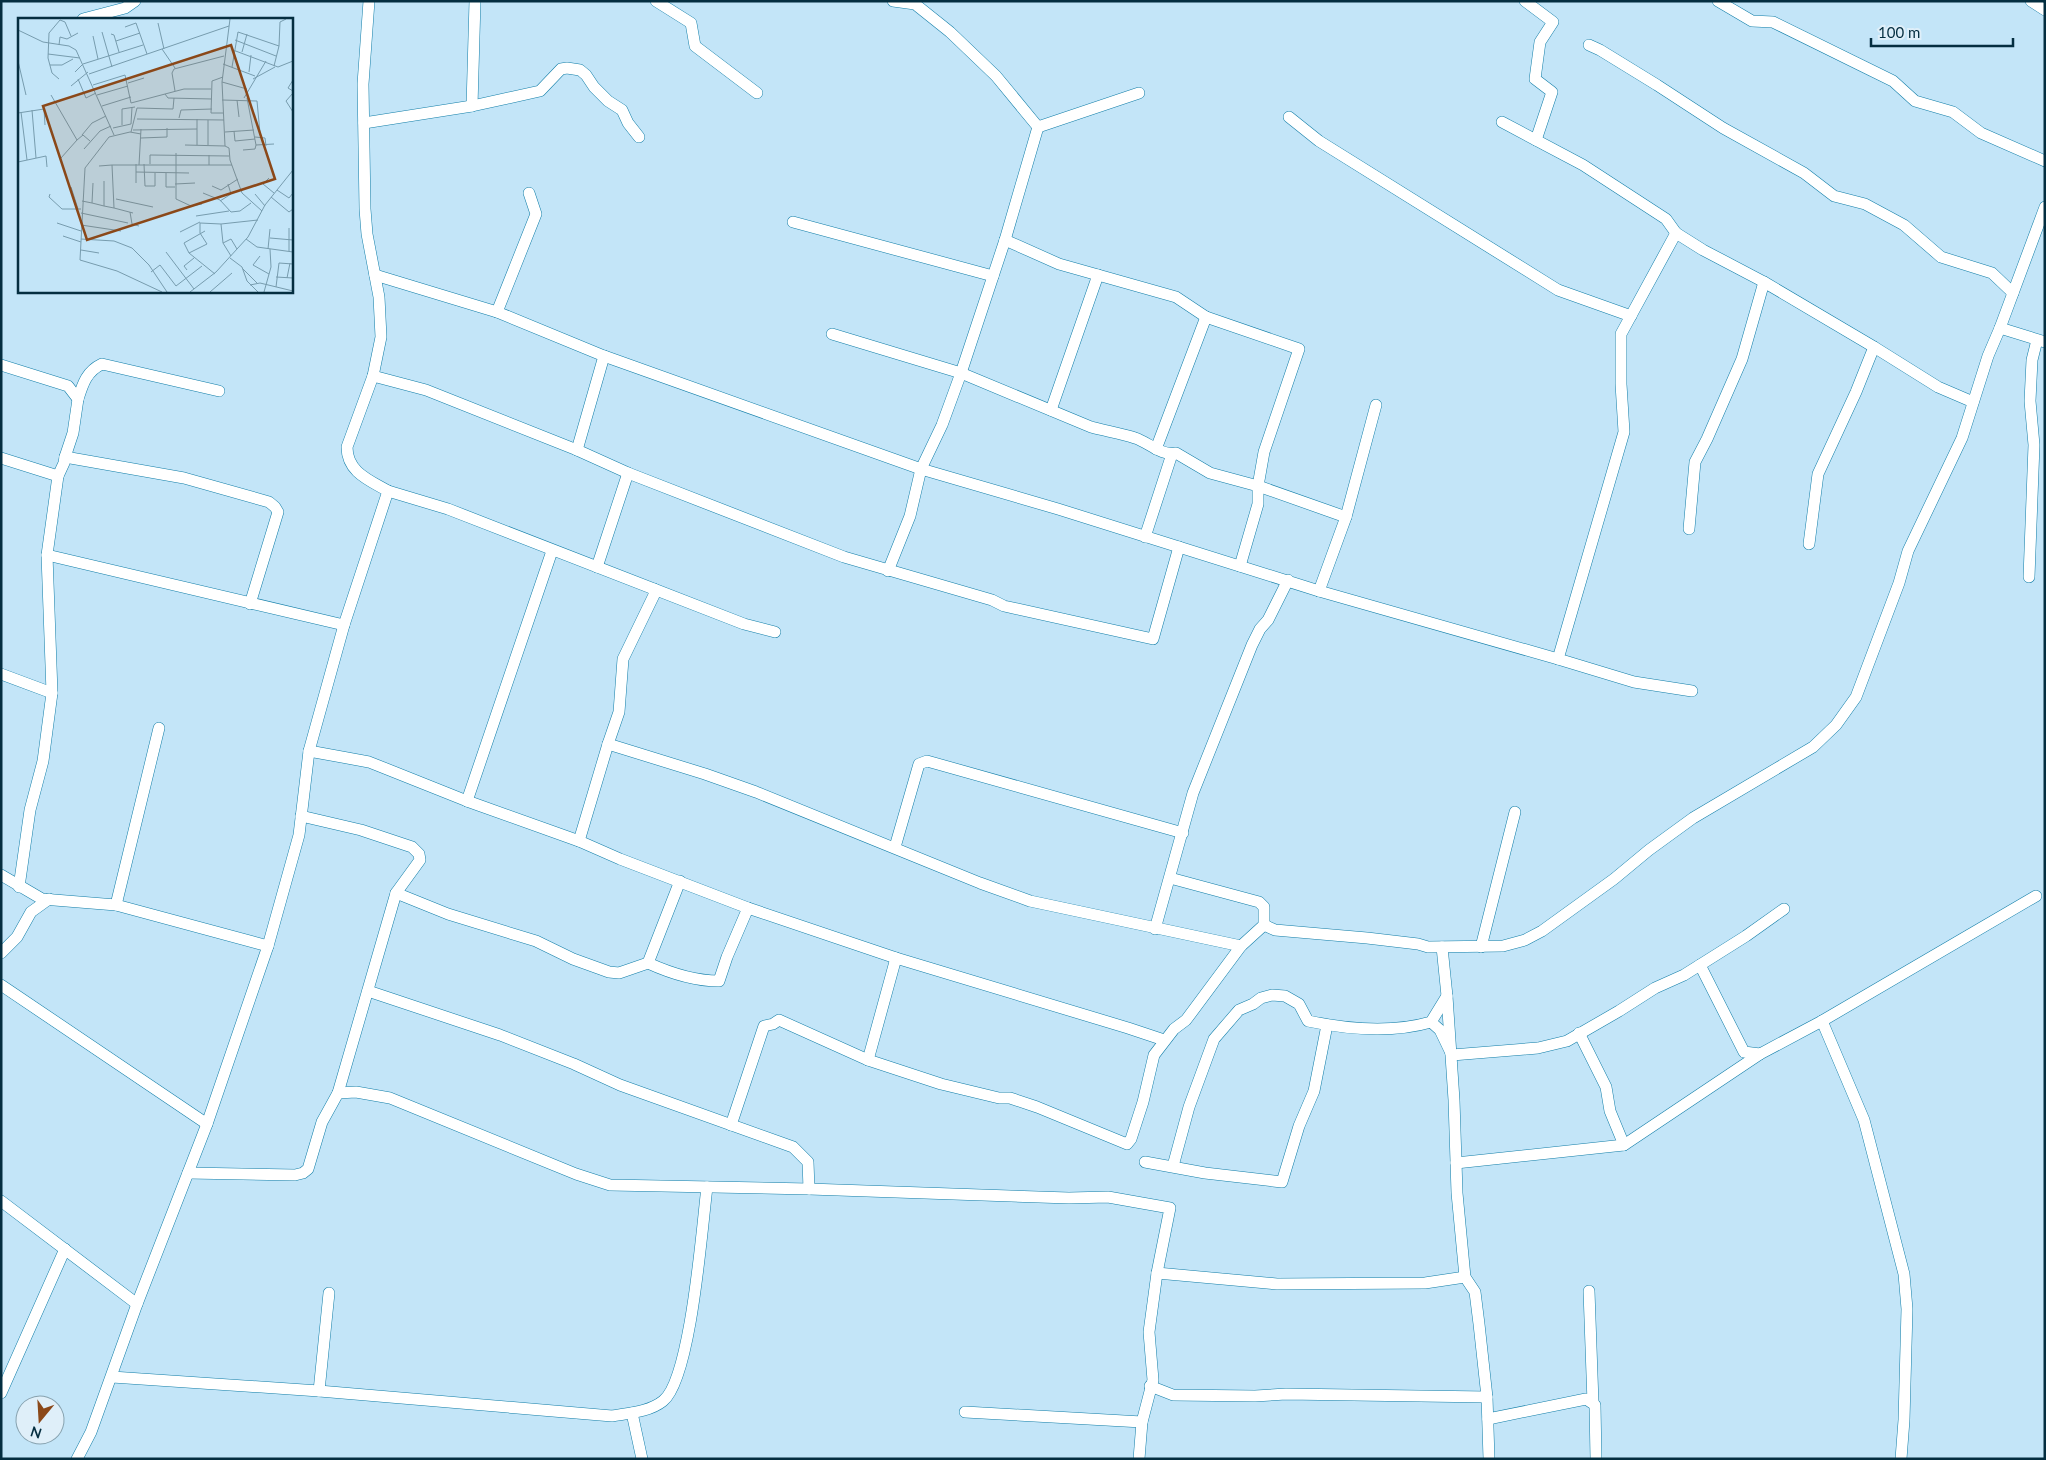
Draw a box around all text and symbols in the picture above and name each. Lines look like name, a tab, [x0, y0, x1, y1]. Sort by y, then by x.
scale bar	[1871, 15, 2014, 47]
inset map	[18, 18, 292, 292]
text: 100 m	[1878, 23, 1920, 41]
north arrow	[15, 1395, 65, 1445]
text: N	[28, 1423, 44, 1443]

